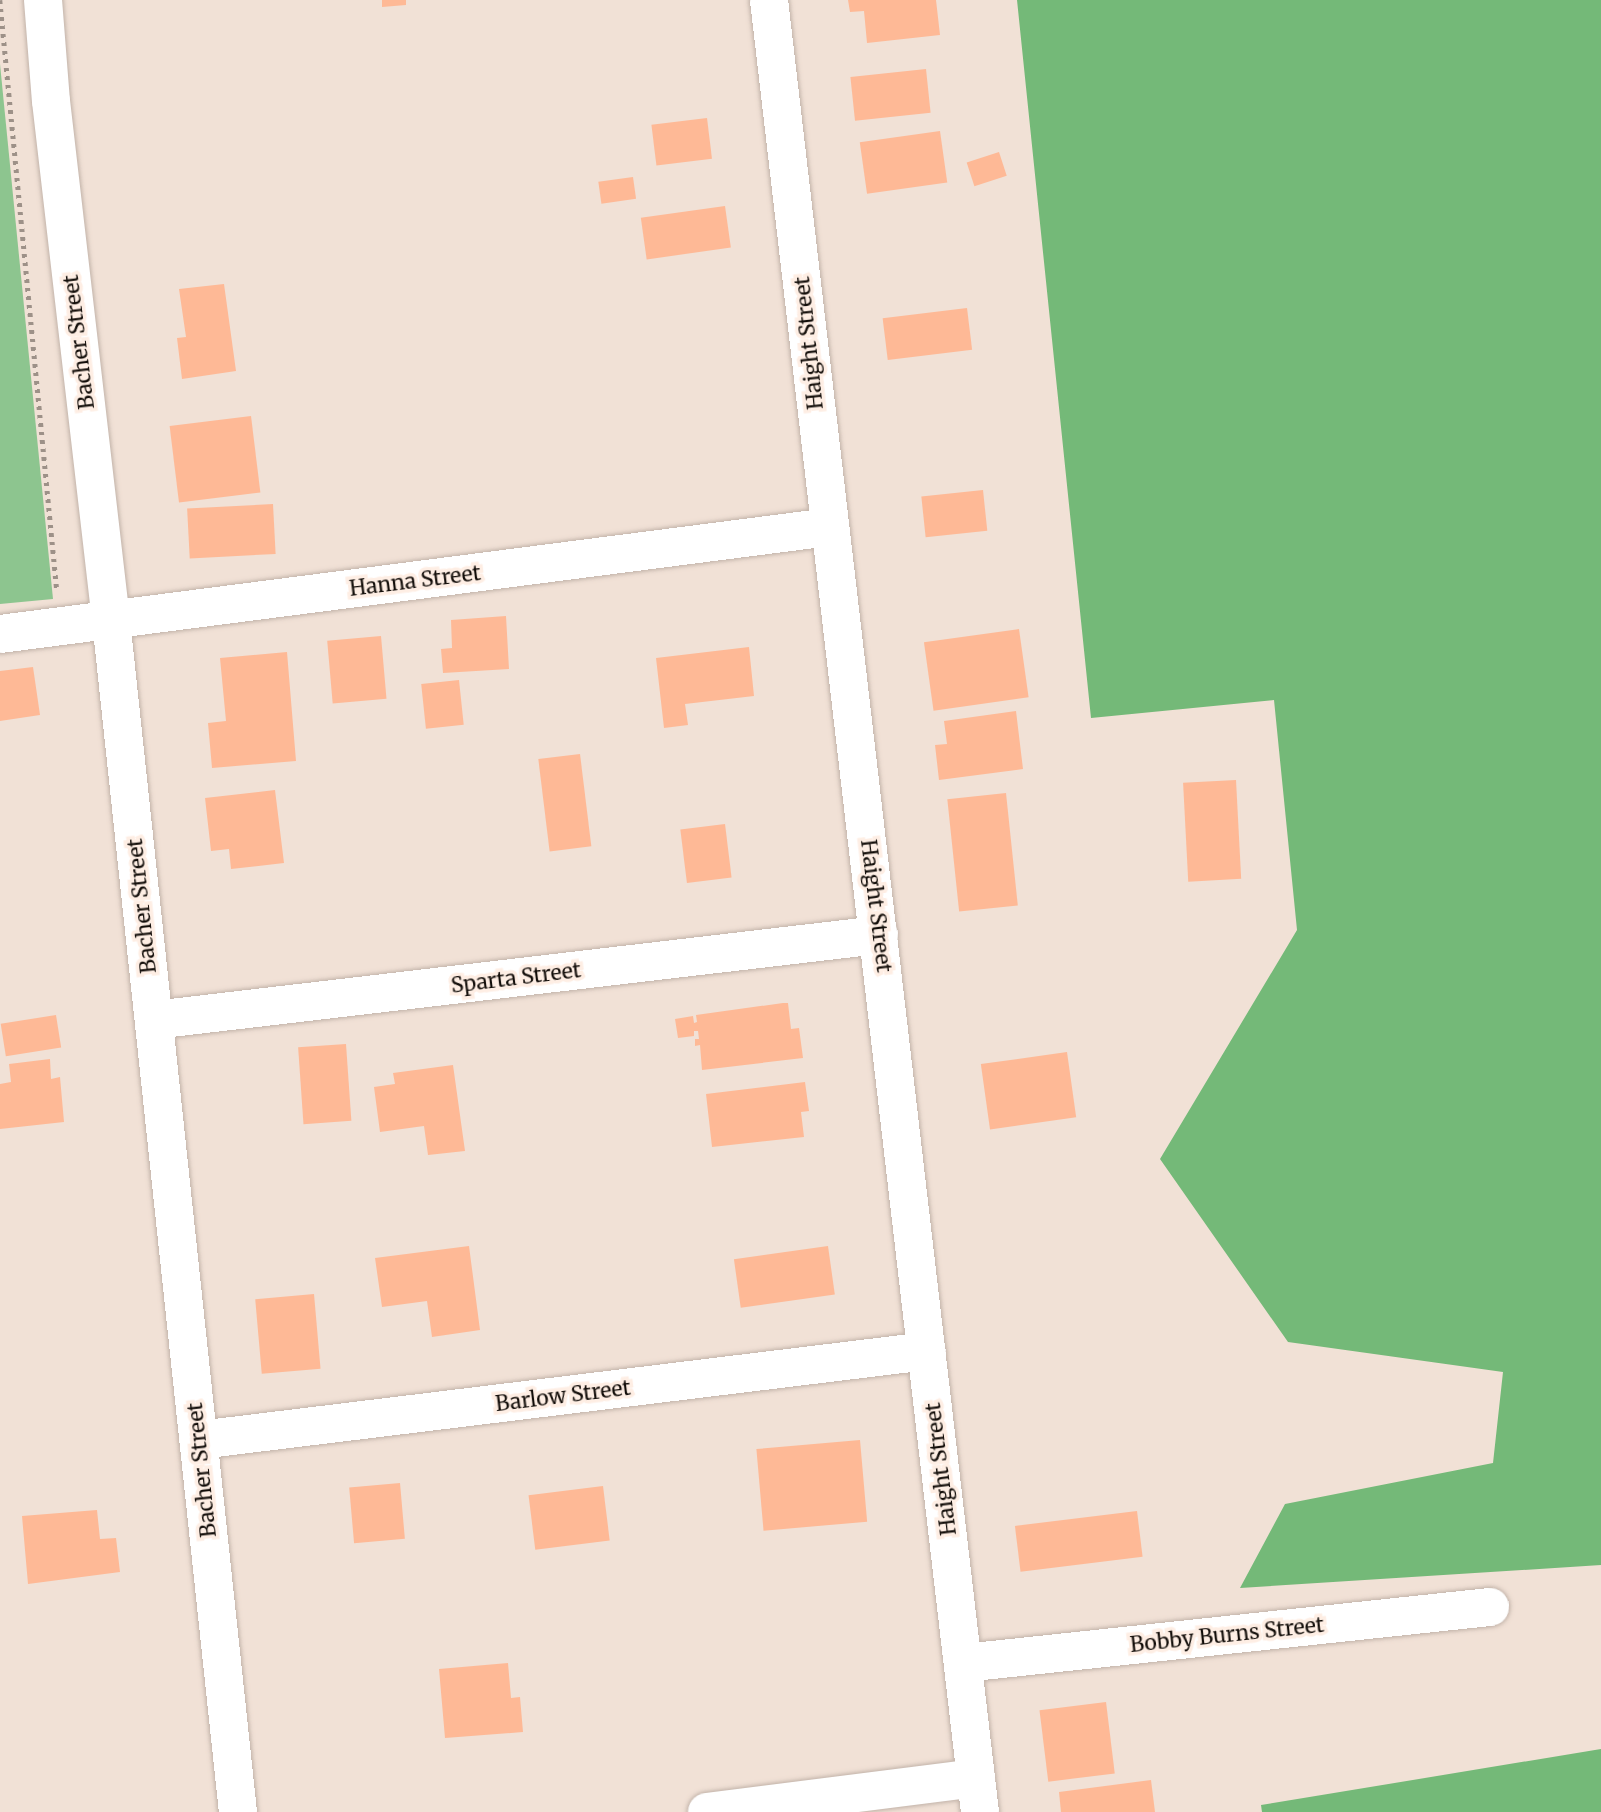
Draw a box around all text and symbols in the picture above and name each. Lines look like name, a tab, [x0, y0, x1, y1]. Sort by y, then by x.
street label: Bacher Street	[58, 273, 100, 411]
street label: Haight Street	[789, 275, 829, 411]
street label: Hanna Street	[348, 560, 482, 602]
street label: Bacher Street	[122, 837, 162, 975]
street label: Haight Street	[855, 838, 897, 974]
street label: Sparta Street	[450, 958, 582, 998]
street label: Barlow Street	[494, 1375, 632, 1417]
street label: Bacher Street	[182, 1401, 222, 1539]
street label: Haight Street	[920, 1401, 962, 1537]
street label: Bobby Burns Street	[1129, 1612, 1325, 1658]

